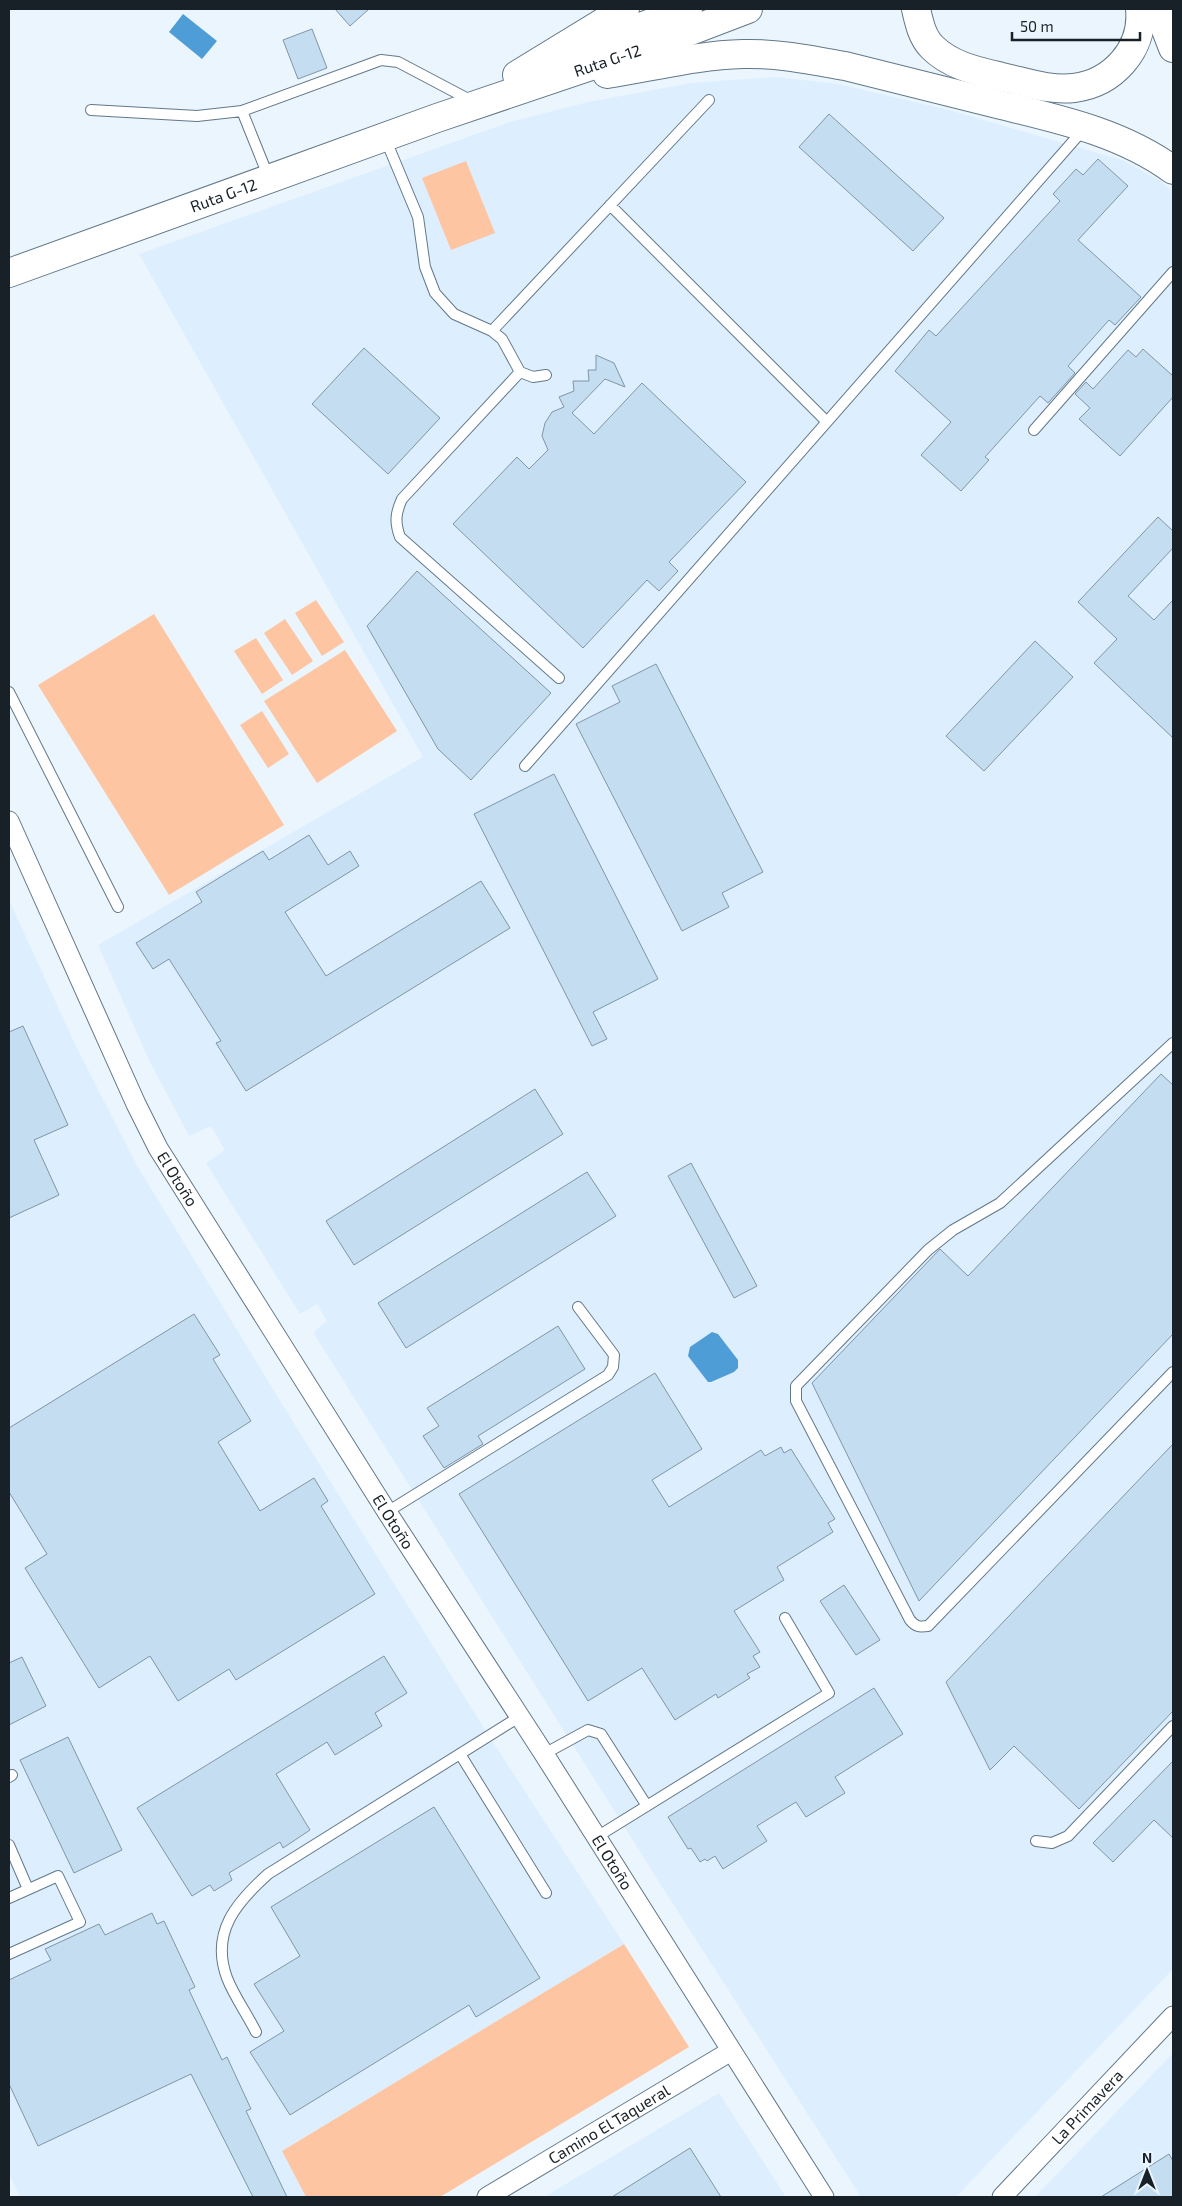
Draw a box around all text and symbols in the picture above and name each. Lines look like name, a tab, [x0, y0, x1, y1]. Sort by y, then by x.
scale bar	[1012, 10, 1140, 42]
text: 50 m	[1020, 17, 1054, 35]
street label: Ruta G-12	[571, 40, 643, 80]
street label: Ruta G-12	[187, 174, 259, 216]
street label: El Otoño	[154, 1148, 202, 1210]
street label: El Otoño	[369, 1491, 418, 1552]
street label: El Otoño	[588, 1831, 637, 1893]
street label: La Primavera	[1047, 2065, 1126, 2148]
street label: Camino El Taqueral	[545, 2080, 673, 2167]
north arrow	[1122, 2146, 1172, 2196]
text: N	[1142, 2149, 1152, 2166]

